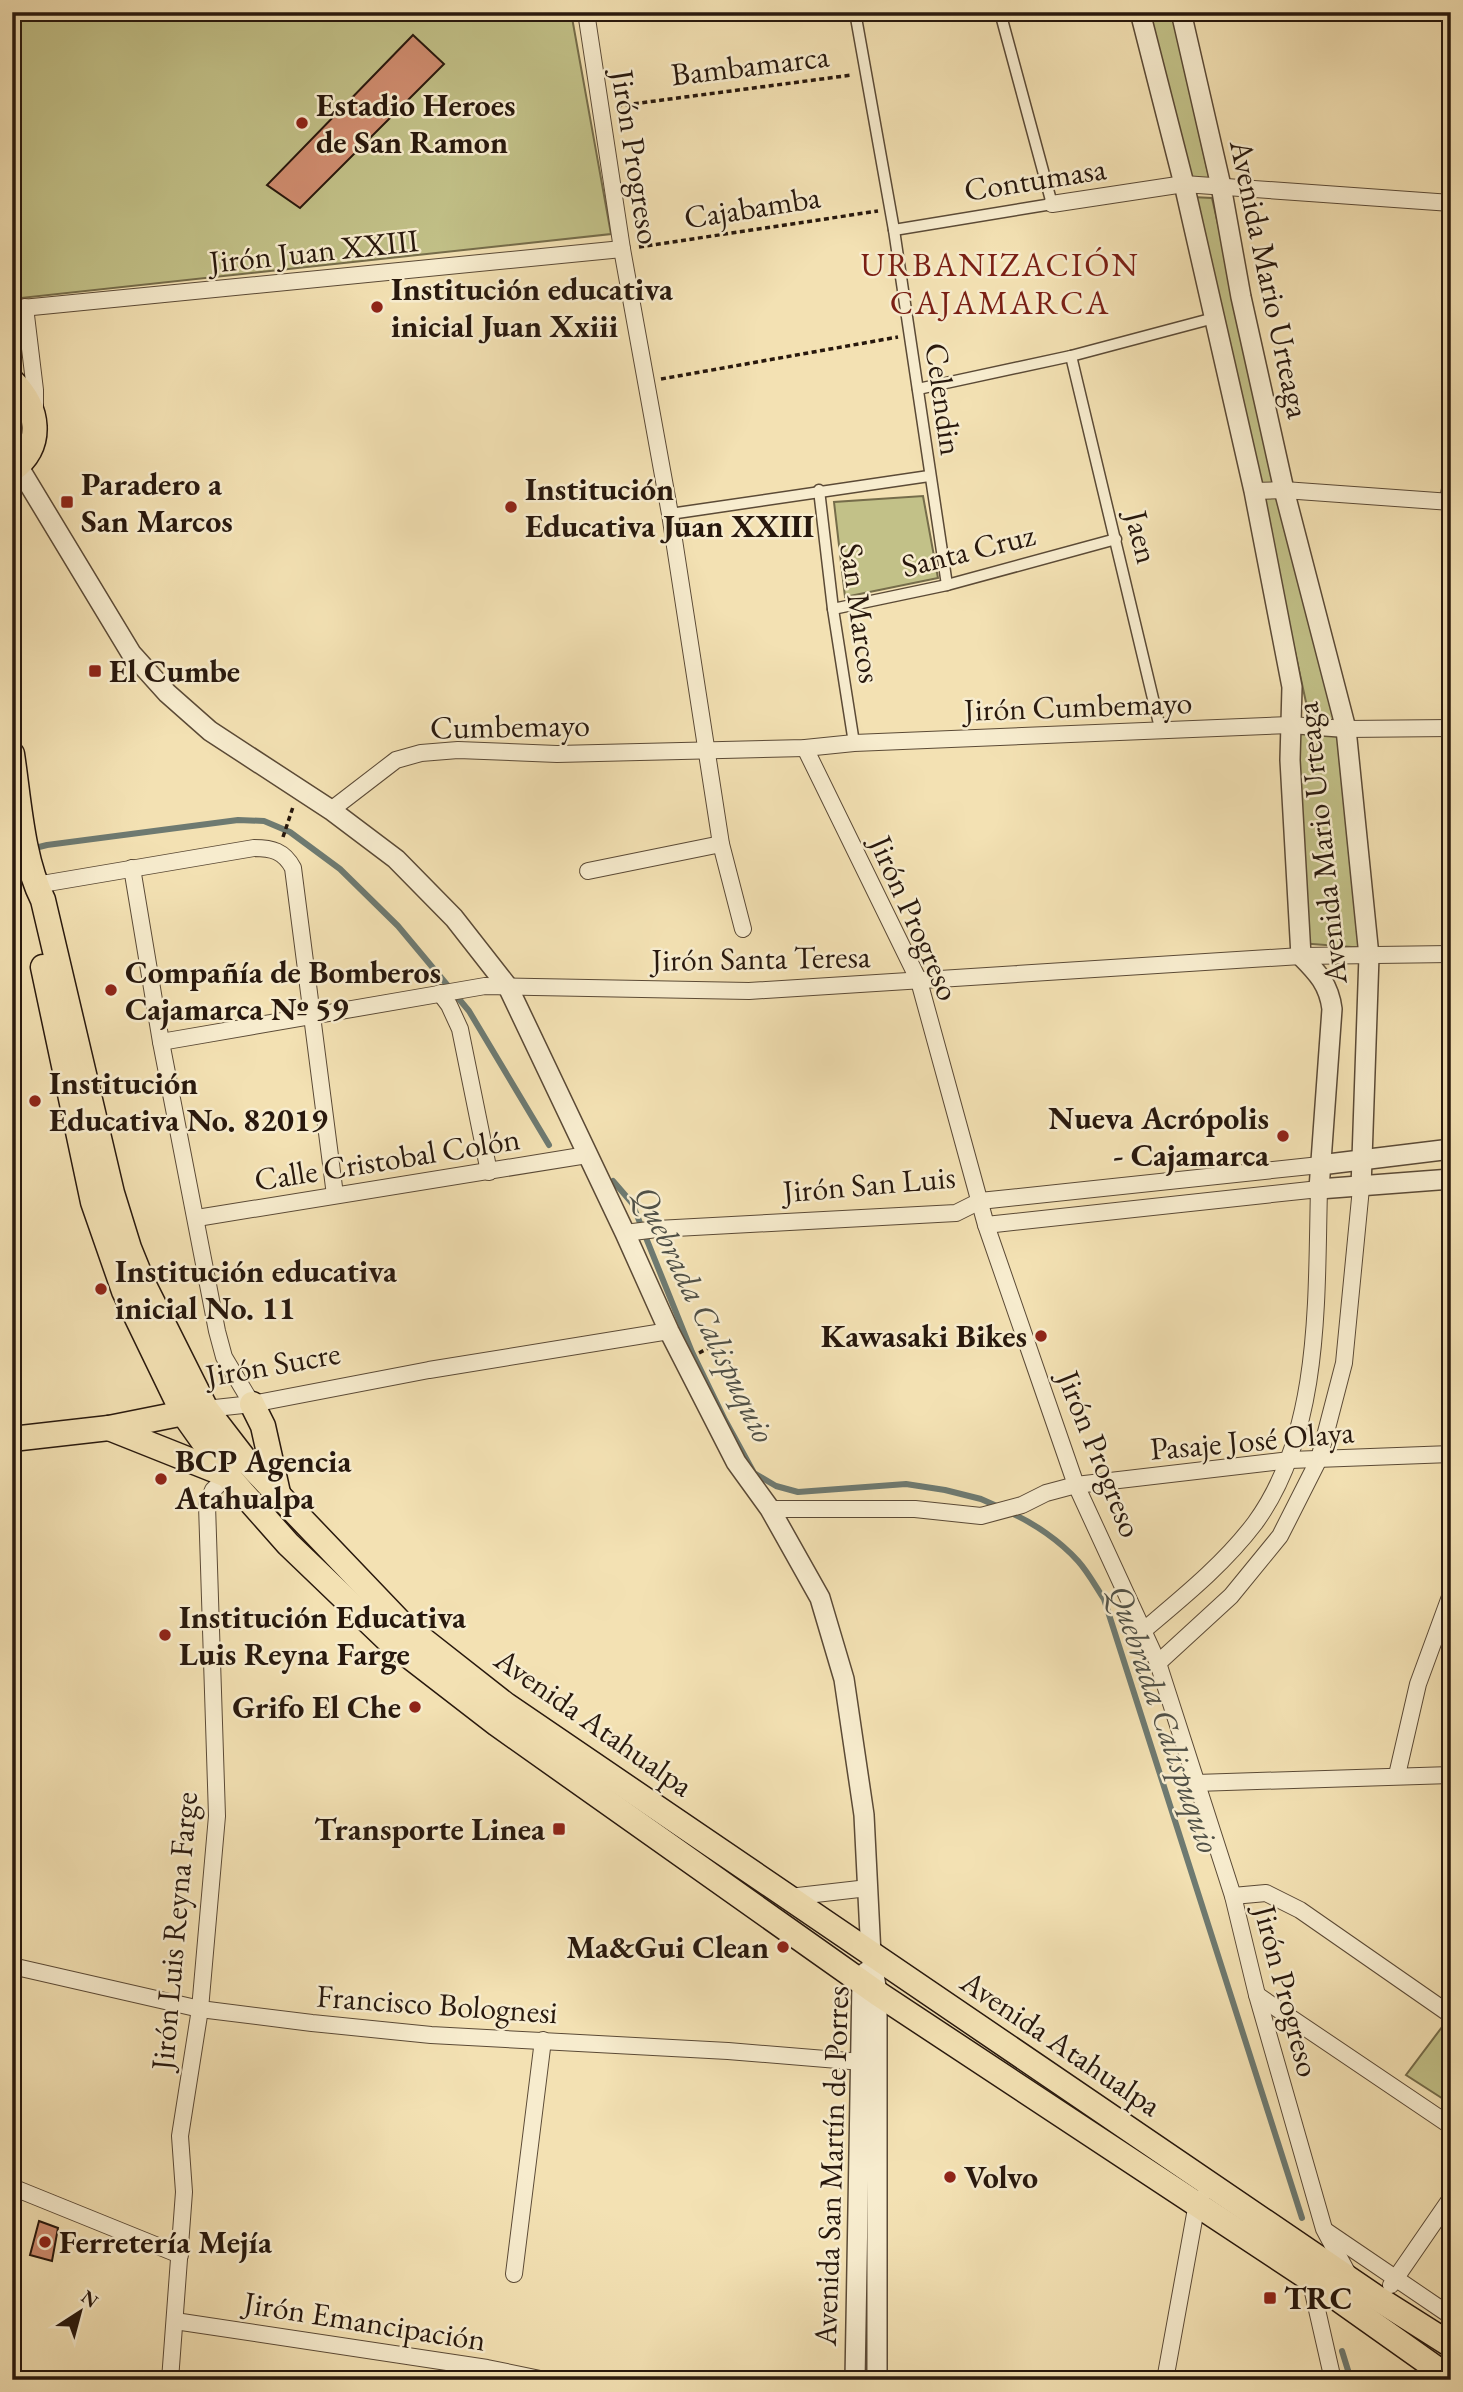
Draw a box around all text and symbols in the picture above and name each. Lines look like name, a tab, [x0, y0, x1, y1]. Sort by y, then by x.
street label: Bambamarca	[669, 34, 832, 96]
street label: Jirón Progreso	[601, 64, 671, 247]
place label: Estadio Heroes de San Ramon	[316, 84, 516, 163]
marker: Estadio Heroes de San Ramon	[294, 115, 310, 131]
street label: Avenida Mario Urteaga	[1220, 135, 1320, 422]
street label: Contumasa	[961, 147, 1109, 211]
street label: Cajabamba	[681, 175, 823, 238]
street label: Jirón Juan XXIII	[204, 219, 421, 283]
district label: URBANIZACIÓN CAJAMARCA	[860, 243, 1140, 324]
place label: Institución educativa inicial Juan Xxiii	[391, 268, 674, 347]
marker: Institución educativa inicial Juan Xxiii	[369, 299, 385, 315]
street label: Celendin	[915, 340, 973, 458]
place label: Paradero a San Marcos	[81, 463, 233, 542]
place label: Institución Educativa Juan XXIII	[525, 468, 814, 547]
marker: Paradero a San Marcos	[59, 494, 75, 510]
marker: Institución Educativa Juan XXIII	[503, 499, 519, 515]
street label: Jaen	[1114, 503, 1169, 568]
street label: Santa Cruz	[897, 513, 1039, 587]
street label: San Marcos	[830, 540, 892, 686]
place label: El Cumbe	[109, 650, 240, 692]
marker: El Cumbe	[87, 663, 103, 679]
street label: Jirón Cumbemayo	[960, 681, 1193, 731]
street label: Avenida Mario Urteaga	[1285, 699, 1357, 987]
street label: Cumbemayo	[430, 704, 590, 748]
street label: Jirón Progreso	[859, 826, 970, 1007]
street label: Jirón Santa Teresa	[648, 935, 871, 981]
place label: Compañía de Bomberos Cajamarca Nº 59	[125, 951, 441, 1030]
marker: Compañía de Bomberos Cajamarca Nº 59	[103, 982, 119, 998]
place label: Institución Educativa No. 82019	[49, 1062, 328, 1141]
marker: Institución Educativa No. 82019	[27, 1093, 43, 1109]
place label: Nueva Acrópolis - Cajamarca	[1048, 1097, 1270, 1176]
street label: Calle Cristobal Colón	[251, 1117, 523, 1201]
marker: Nueva Acrópolis - Cajamarca	[1275, 1128, 1291, 1144]
street label: Jirón San Luis	[778, 1156, 957, 1213]
water label: Quebrada Calispuquio	[624, 1178, 786, 1450]
place label: Institución educativa inicial No. 11	[115, 1250, 398, 1329]
marker: Institución educativa inicial No. 11	[93, 1281, 109, 1297]
place label: Kawasaki Bikes	[821, 1315, 1027, 1357]
marker: Kawasaki Bikes	[1033, 1328, 1049, 1344]
street label: Jirón Sucre	[199, 1332, 344, 1397]
street label: Jirón Progreso	[1046, 1362, 1152, 1543]
street label: Pasaje José Olaya	[1148, 1410, 1356, 1470]
place label: BCP Agencia Atahualpa	[174, 1440, 353, 1519]
marker: BCP Agencia Atahualpa	[153, 1471, 169, 1487]
water label: Quebrada Calispuquio	[1099, 1579, 1231, 1859]
place label: Institución Educativa Luis Reyna Farge	[179, 1596, 467, 1675]
marker: Institución Educativa Luis Reyna Farge	[157, 1627, 173, 1643]
street label: Avenida Atahualpa	[486, 1637, 702, 1806]
place label: Grifo El Che	[232, 1686, 401, 1728]
marker: Grifo El Che	[407, 1699, 423, 1715]
street label: Jirón Luis Reyna Farge	[141, 1790, 207, 2075]
place label: Transporte Linea	[314, 1808, 546, 1850]
marker: Transporte Linea	[551, 1821, 567, 1837]
street label: Jirón Progreso	[1243, 1898, 1330, 2081]
place label: Ma&Gui Clean	[566, 1926, 769, 1968]
marker: Ma&Gui Clean	[775, 1939, 791, 1955]
street label: Avenida Atahualpa	[952, 1960, 1170, 2126]
street label: Francisco Bolognesi	[315, 1975, 559, 2033]
street label: Avenida San Martín de Porres	[804, 1985, 858, 2348]
place label: Volvo	[964, 2156, 1038, 2198]
marker: Volvo	[942, 2169, 958, 2185]
place label: Ferretería Mejía	[59, 2221, 273, 2263]
marker: Ferretería Mejía	[37, 2234, 53, 2250]
north arrow	[46, 2276, 116, 2346]
place label: TRC	[1284, 2277, 1352, 2319]
street label: Jirón Emancipación	[238, 2281, 489, 2361]
text: N	[76, 2284, 104, 2314]
marker: TRC	[1262, 2290, 1278, 2306]

